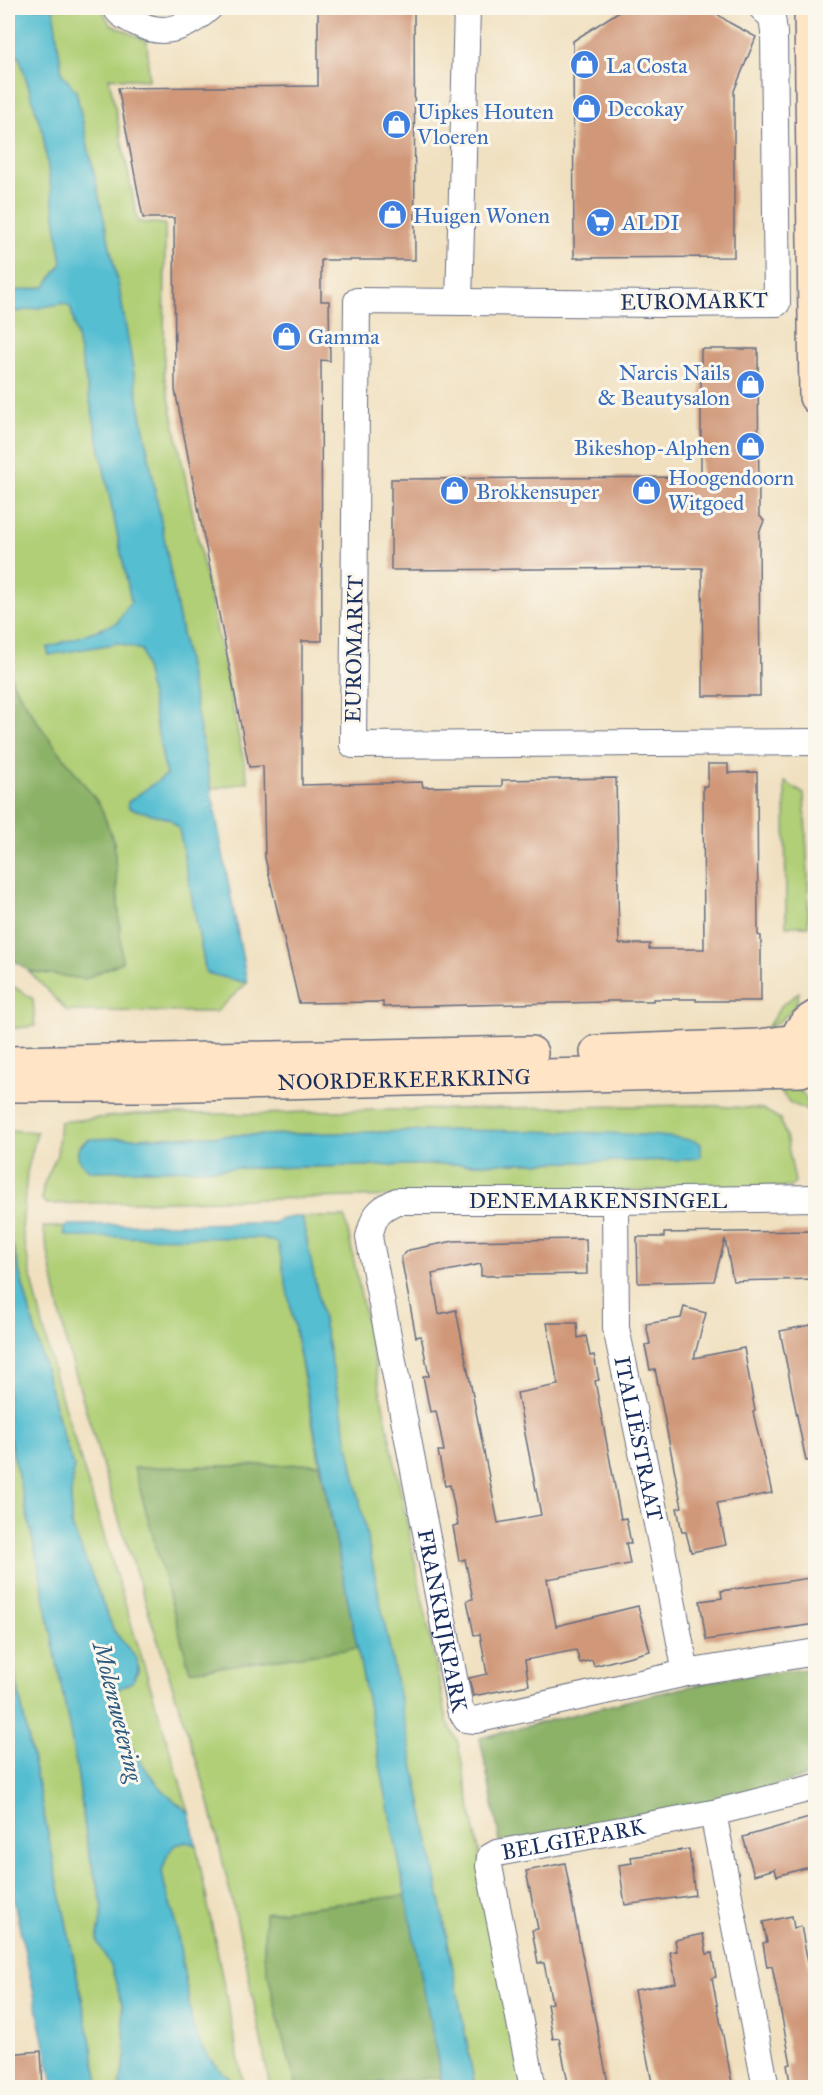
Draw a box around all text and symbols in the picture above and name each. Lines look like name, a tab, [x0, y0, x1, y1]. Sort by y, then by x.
shop icon: La Costa	[569, 49, 601, 81]
place label: La Costa	[606, 52, 688, 79]
shop icon: Decokay	[570, 92, 602, 124]
place label: Decokay	[607, 95, 684, 122]
place label: Uipkes Houten Vloeren	[416, 98, 554, 150]
shop icon: Uipkes Houten Vloeren	[380, 108, 412, 140]
shop icon: Huigen Wonen	[376, 199, 408, 231]
place label: Huigen Wonen	[413, 202, 550, 229]
supermarket icon: ALDI	[585, 206, 617, 238]
place label: ALDI	[621, 209, 680, 236]
street label: EUROMARKT	[620, 286, 768, 316]
shop icon: Gamma	[271, 320, 303, 352]
place label: Gamma	[308, 323, 380, 350]
place label: Narcis Nails & Beautysalon	[597, 359, 730, 411]
shop icon: Narcis Nails & Beautysalon	[735, 369, 767, 401]
shop icon: Bikeshop-Alphen	[735, 431, 767, 463]
place label: Bikeshop-Alphen	[574, 434, 730, 461]
place label: Hoogendoorn Witgoed	[668, 464, 794, 516]
shop icon: Hoogendoorn Witgoed	[631, 474, 663, 506]
shop icon: Brokkensuper	[439, 475, 471, 507]
place label: Brokkensuper	[476, 478, 600, 505]
street label: EUROMARKT	[339, 575, 369, 723]
street label: NOORDERKEERKRING	[277, 1063, 531, 1096]
street label: DENEMARKENSINGEL	[469, 1187, 727, 1214]
street label: ITALIËSTRAAT	[609, 1354, 670, 1523]
street label: FRANKRIJKPARK	[412, 1527, 474, 1716]
water label: Molenwetering	[86, 1637, 150, 1787]
street label: BELGIËPARK	[499, 1812, 649, 1865]

